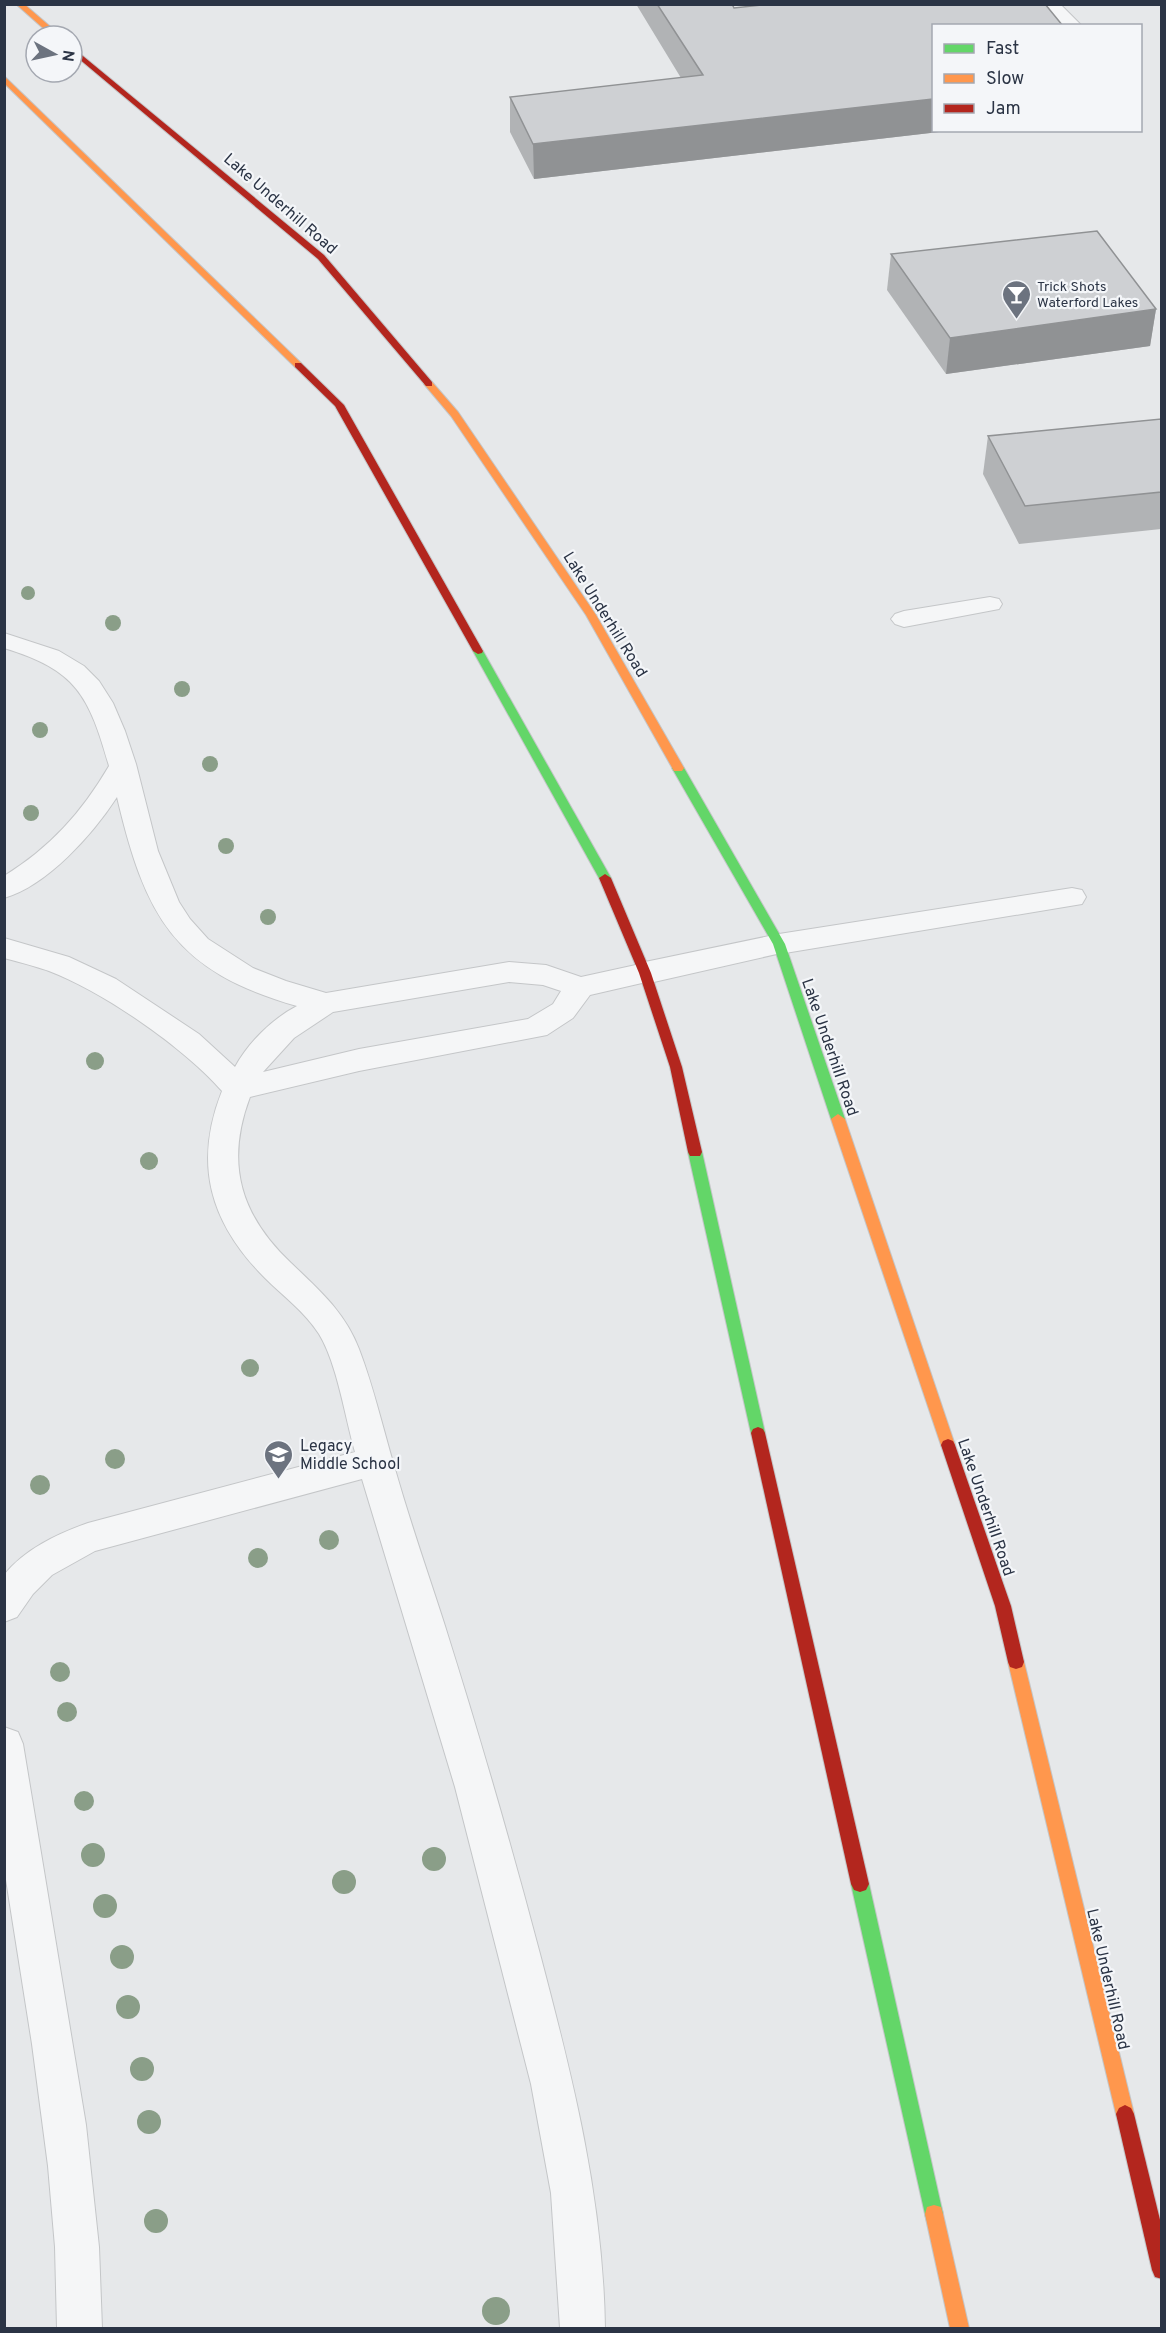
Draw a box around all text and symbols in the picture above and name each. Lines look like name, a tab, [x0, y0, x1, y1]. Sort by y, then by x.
north arrow	[24, 24, 84, 84]
legend	[932, 24, 1142, 132]
text: Fast	[986, 38, 1019, 61]
text: N	[56, 49, 78, 63]
text: Slow	[986, 68, 1024, 91]
text: Jam	[986, 98, 1021, 121]
street label: Lake Underhill Road	[219, 150, 341, 259]
bar icon: Trick Shots Waterford Lakes	[1000, 278, 1032, 320]
place label: Trick Shots Waterford Lakes	[1037, 279, 1138, 312]
street label: Lake Underhill Road	[558, 549, 651, 681]
street label: Lake Underhill Road	[796, 976, 862, 1119]
street label: Lake Underhill Road	[952, 1436, 1018, 1579]
place label: Legacy Middle School	[300, 1437, 400, 1475]
school or university icon: Legacy Middle School	[263, 1438, 295, 1480]
street label: Lake Underhill Road	[1081, 1907, 1133, 2052]

